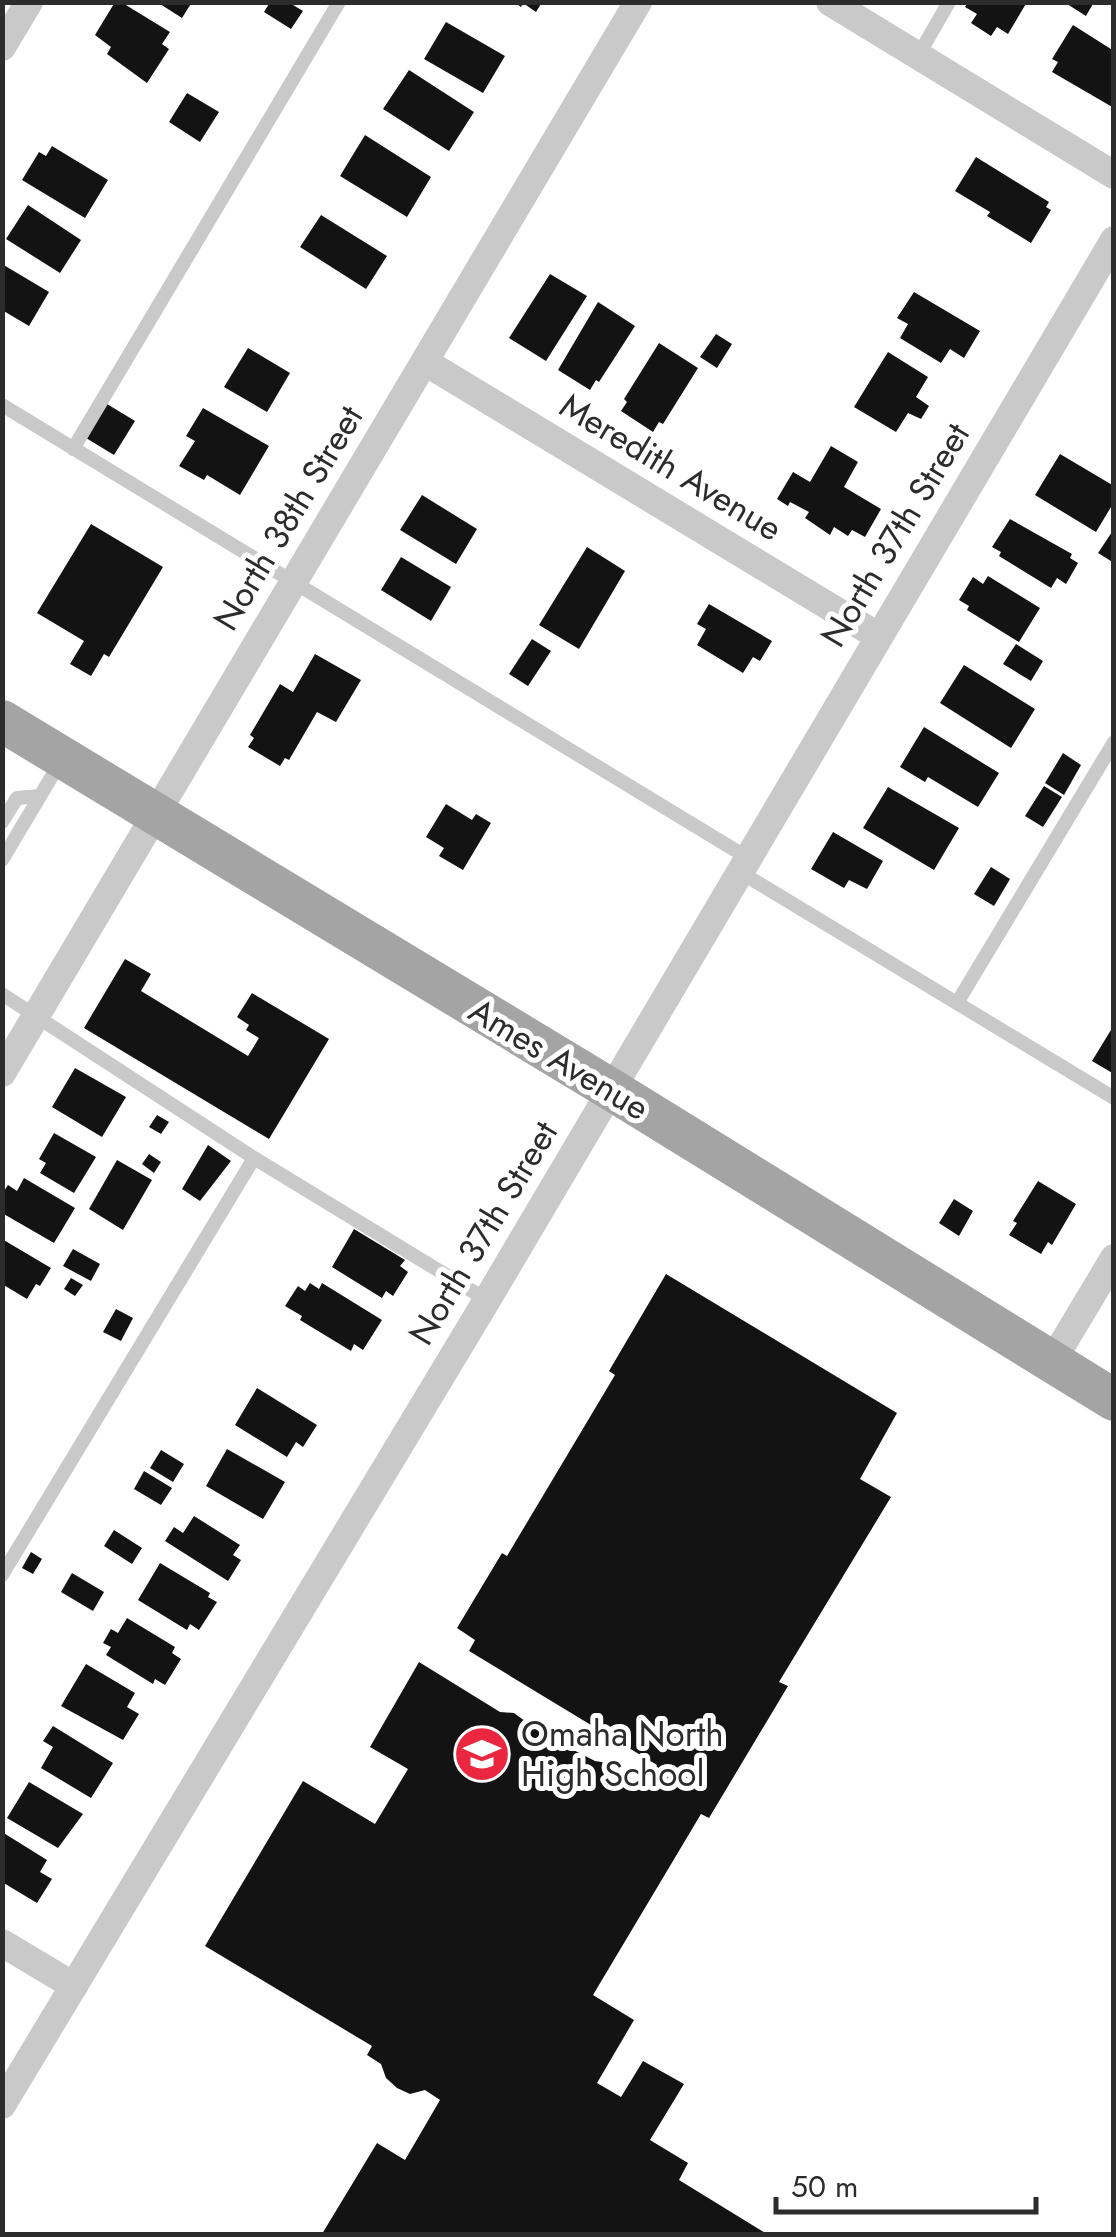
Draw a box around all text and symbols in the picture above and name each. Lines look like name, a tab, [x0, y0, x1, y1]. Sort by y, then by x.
street label: Meredith Avenue	[550, 381, 792, 553]
street label: North 38th Street	[201, 396, 375, 640]
street label: North 37th Street	[808, 413, 982, 656]
street label: Ames Avenue	[460, 986, 658, 1132]
street label: North 37th Street	[396, 1111, 570, 1354]
place label: Omaha North High School	[521, 1709, 724, 1799]
school or university icon: Omaha North High School	[452, 1724, 512, 1784]
scale bar	[776, 2152, 1036, 2214]
text: 50 m	[791, 2165, 858, 2208]

